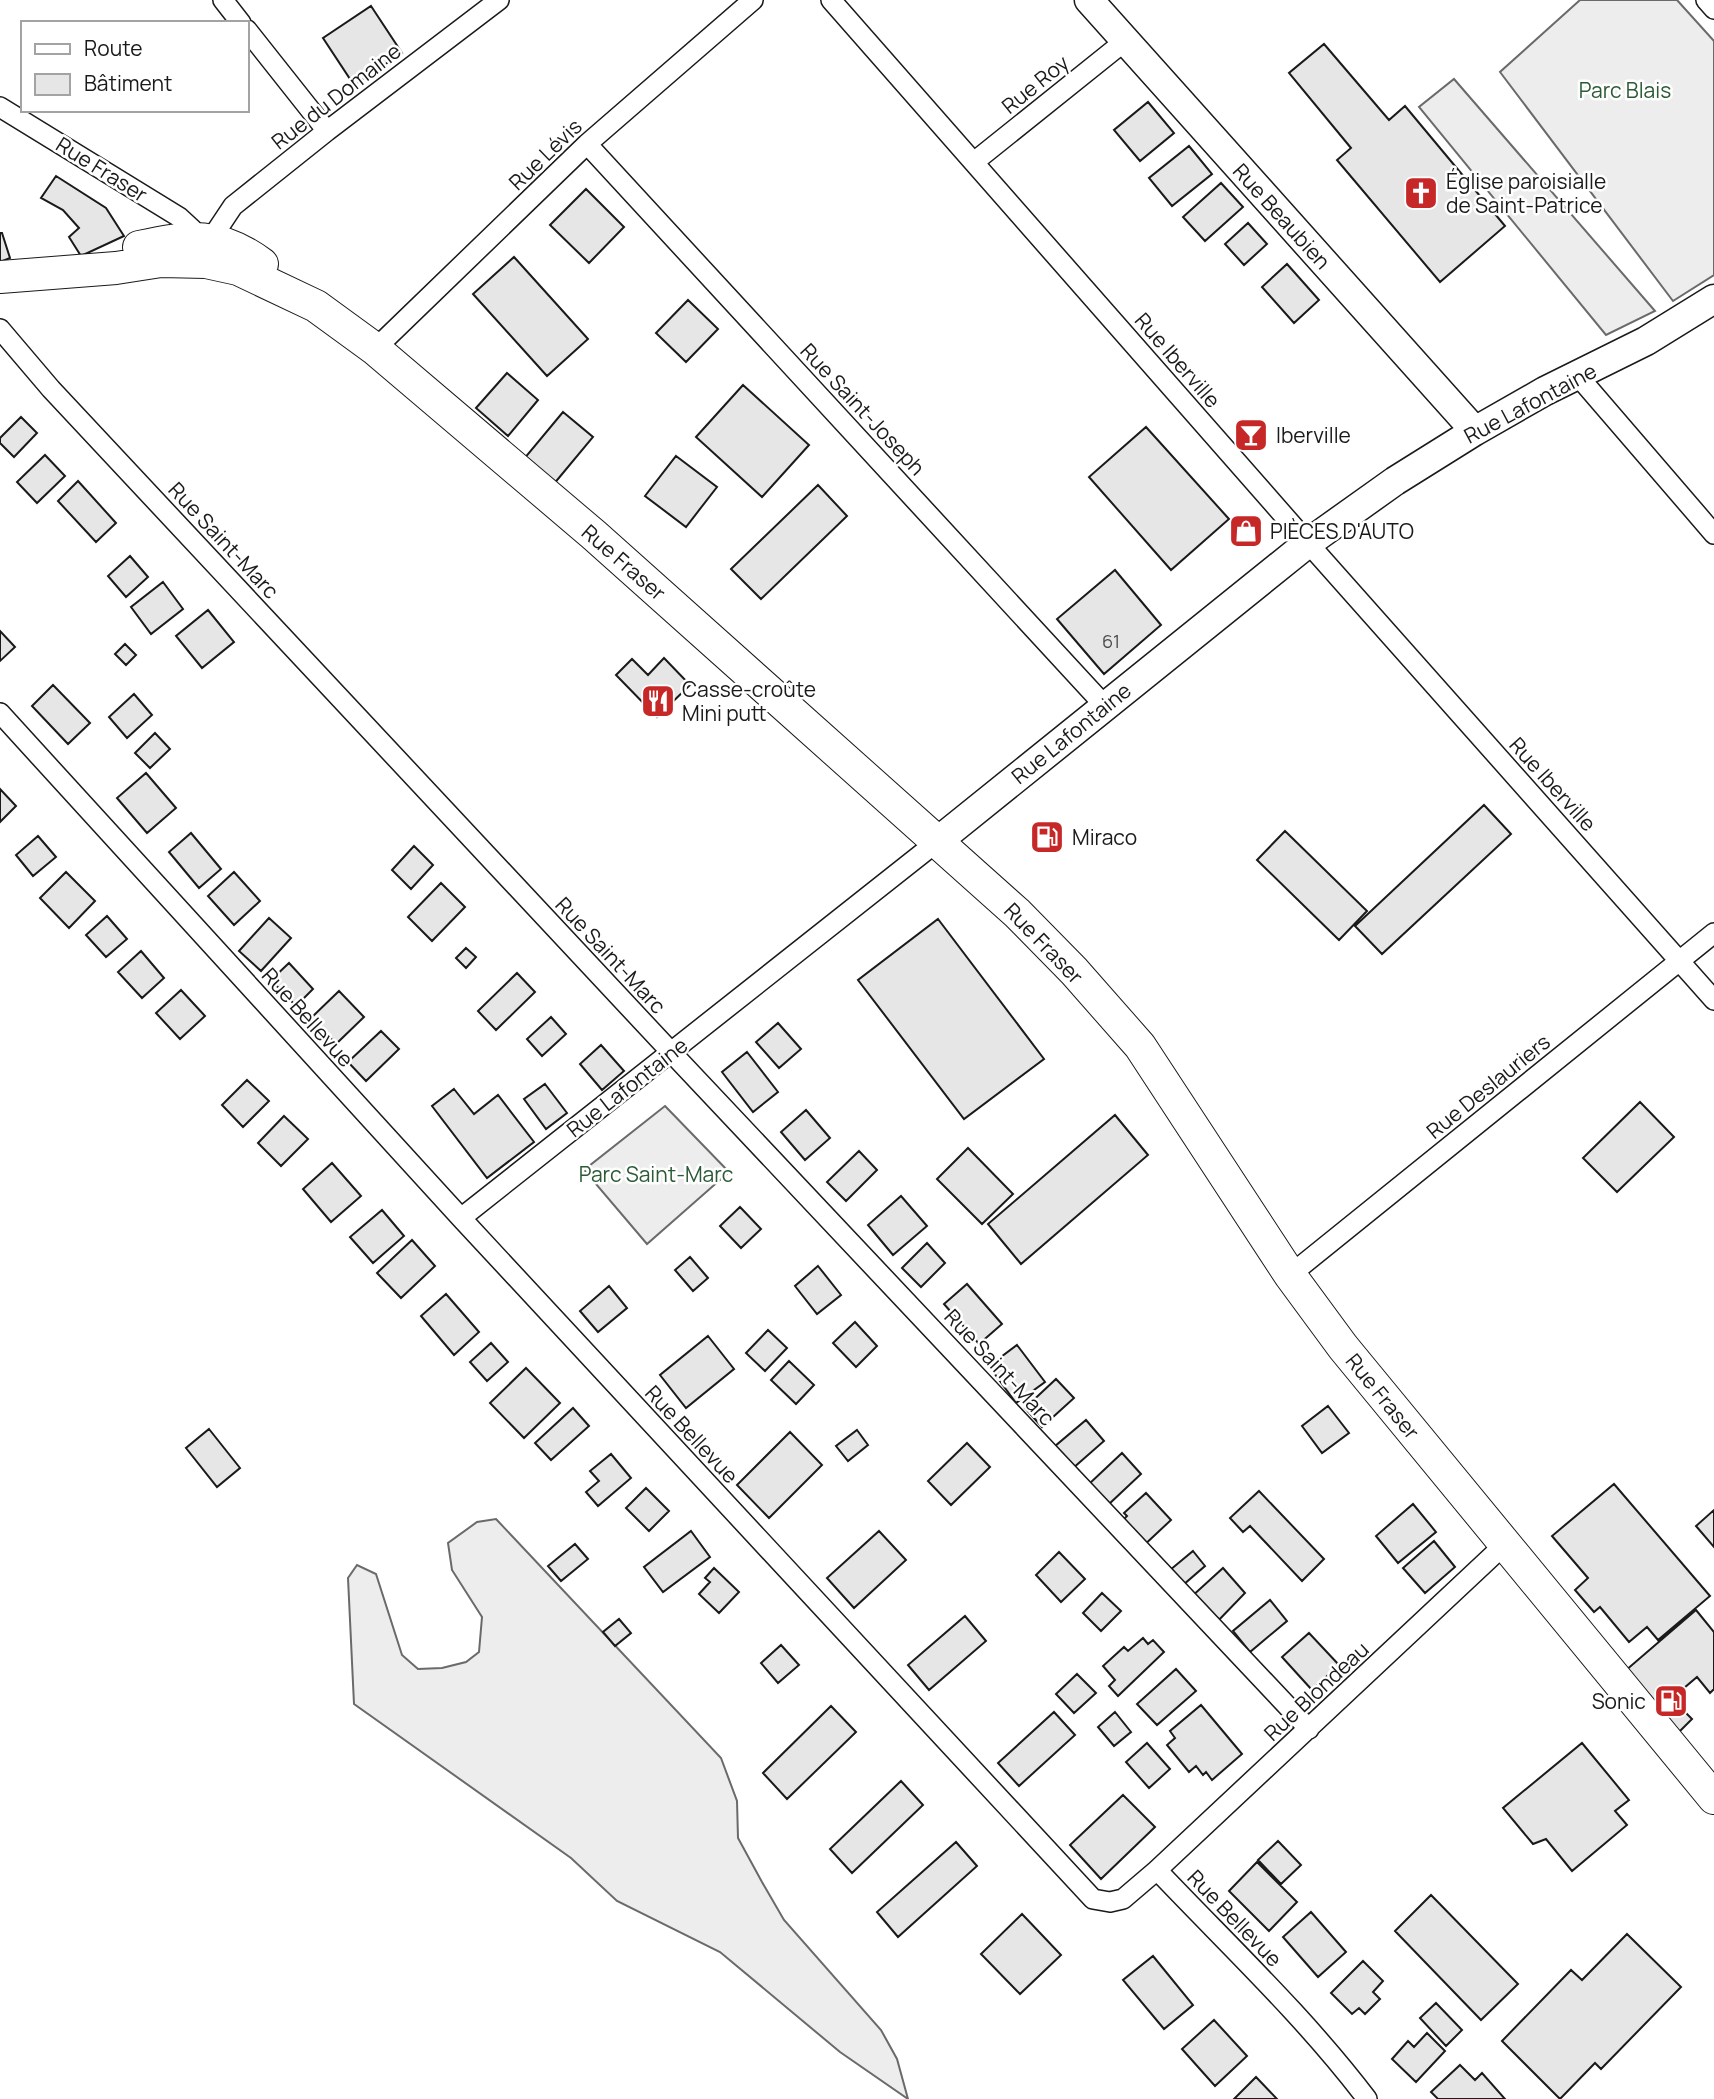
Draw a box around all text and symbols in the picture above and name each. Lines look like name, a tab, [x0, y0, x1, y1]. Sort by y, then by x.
legend	[21, 21, 248, 112]
text: Route	[84, 34, 142, 62]
street label: Rue du Domaine	[266, 37, 406, 155]
street label: Rue Roy	[996, 48, 1074, 120]
text: Bâtiment	[84, 69, 172, 97]
park label: Parc Blais	[1579, 76, 1671, 104]
street label: Rue Lévis	[502, 112, 588, 196]
street label: Rue Fraser	[51, 130, 153, 208]
street label: Rue Beaubien	[1227, 157, 1337, 275]
place label: Église paroisialle de Saint-Patrice	[1446, 167, 1606, 219]
church icon: Église paroisialle de Saint-Patrice	[1402, 174, 1440, 212]
street label: Rue Iberville	[1129, 307, 1227, 413]
street label: Rue Saint-Joseph	[795, 337, 931, 481]
street label: Rue Lafontaine	[1459, 356, 1601, 450]
bar icon: Iberville	[1232, 416, 1270, 454]
place label: Iberville	[1276, 421, 1351, 449]
street label: Rue Saint-Marc	[163, 476, 285, 604]
shop icon: PIÈCES D'AUTO	[1227, 512, 1265, 550]
place label: PIÈCES D'AUTO	[1270, 517, 1414, 545]
street label: Rue Fraser	[576, 518, 672, 606]
house number: 61	[1102, 629, 1120, 653]
place label: Casse-croûte Mini putt	[682, 675, 816, 727]
street label: Rue Lafontaine	[1005, 676, 1137, 790]
restaurant icon: Casse-croûte Mini putt	[639, 682, 677, 720]
street label: Rue Iberville	[1503, 731, 1603, 837]
fuel station icon: Miraco	[1028, 818, 1066, 856]
place label: Miraco	[1072, 823, 1137, 851]
street label: Rue Saint-Marc	[550, 891, 672, 1019]
street label: Rue Fraser	[998, 896, 1090, 990]
street label: Rue Bellevue	[256, 961, 360, 1073]
street label: Rue Deslauriers	[1420, 1027, 1556, 1145]
street label: Rue Lafontaine	[561, 1031, 693, 1143]
park label: Parc Saint-Marc	[579, 1160, 733, 1188]
street label: Rue Saint-Marc	[939, 1303, 1061, 1431]
street label: Rue Fraser	[1340, 1347, 1426, 1445]
street label: Rue Bellevue	[639, 1379, 745, 1489]
street label: Rue Blondeau	[1258, 1635, 1374, 1747]
fuel station icon: Sonic	[1652, 1682, 1690, 1720]
place label: Sonic	[1592, 1687, 1646, 1715]
street label: Rue Bellevue	[1182, 1864, 1288, 1972]

